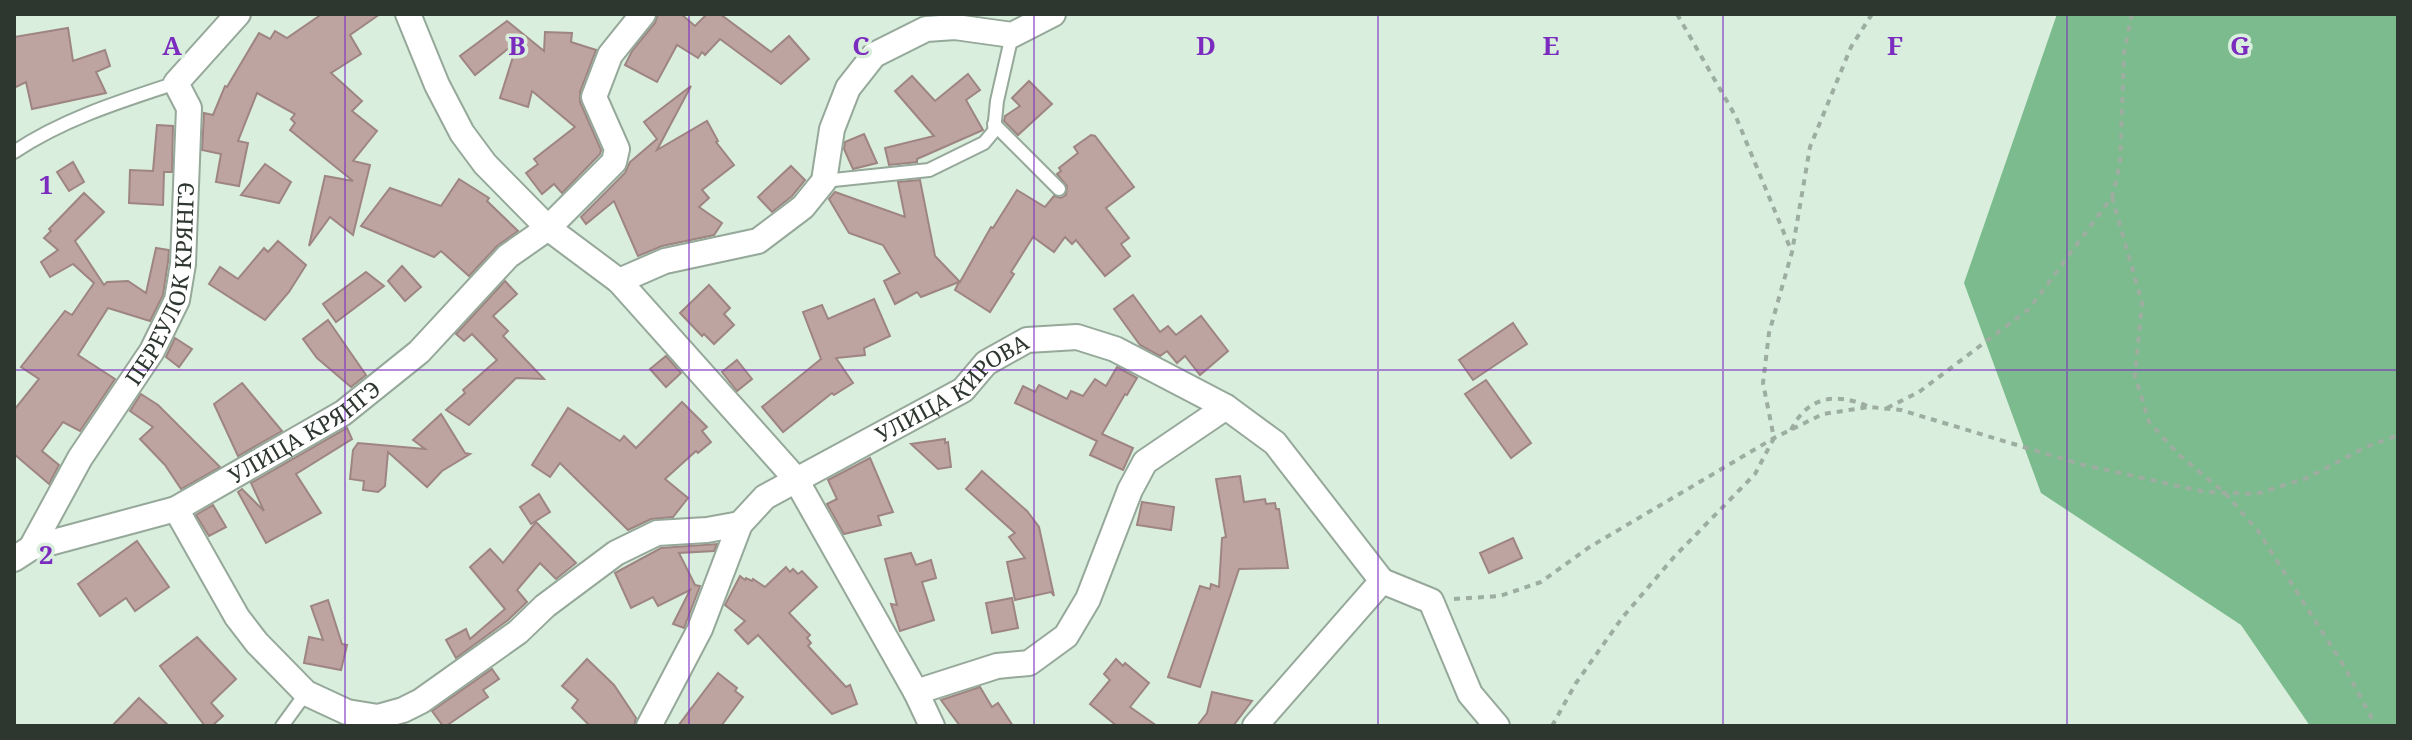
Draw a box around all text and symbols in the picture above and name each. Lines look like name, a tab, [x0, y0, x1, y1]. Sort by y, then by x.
text: A	[162, 27, 182, 63]
text: B	[508, 27, 526, 63]
text: C	[852, 27, 870, 63]
text: D	[1196, 27, 1216, 63]
text: E	[1543, 27, 1560, 63]
text: F	[1887, 27, 1903, 63]
text: G	[2230, 27, 2250, 63]
text: 1	[39, 166, 53, 202]
street label: ПЕРЕУЛОК КРЯНГЭ	[117, 181, 200, 391]
street label: УЛИЦА КИРОВА	[869, 326, 1034, 449]
street label: УЛИЦА КРЯНГЭ	[222, 373, 386, 490]
text: 2	[39, 536, 53, 572]

